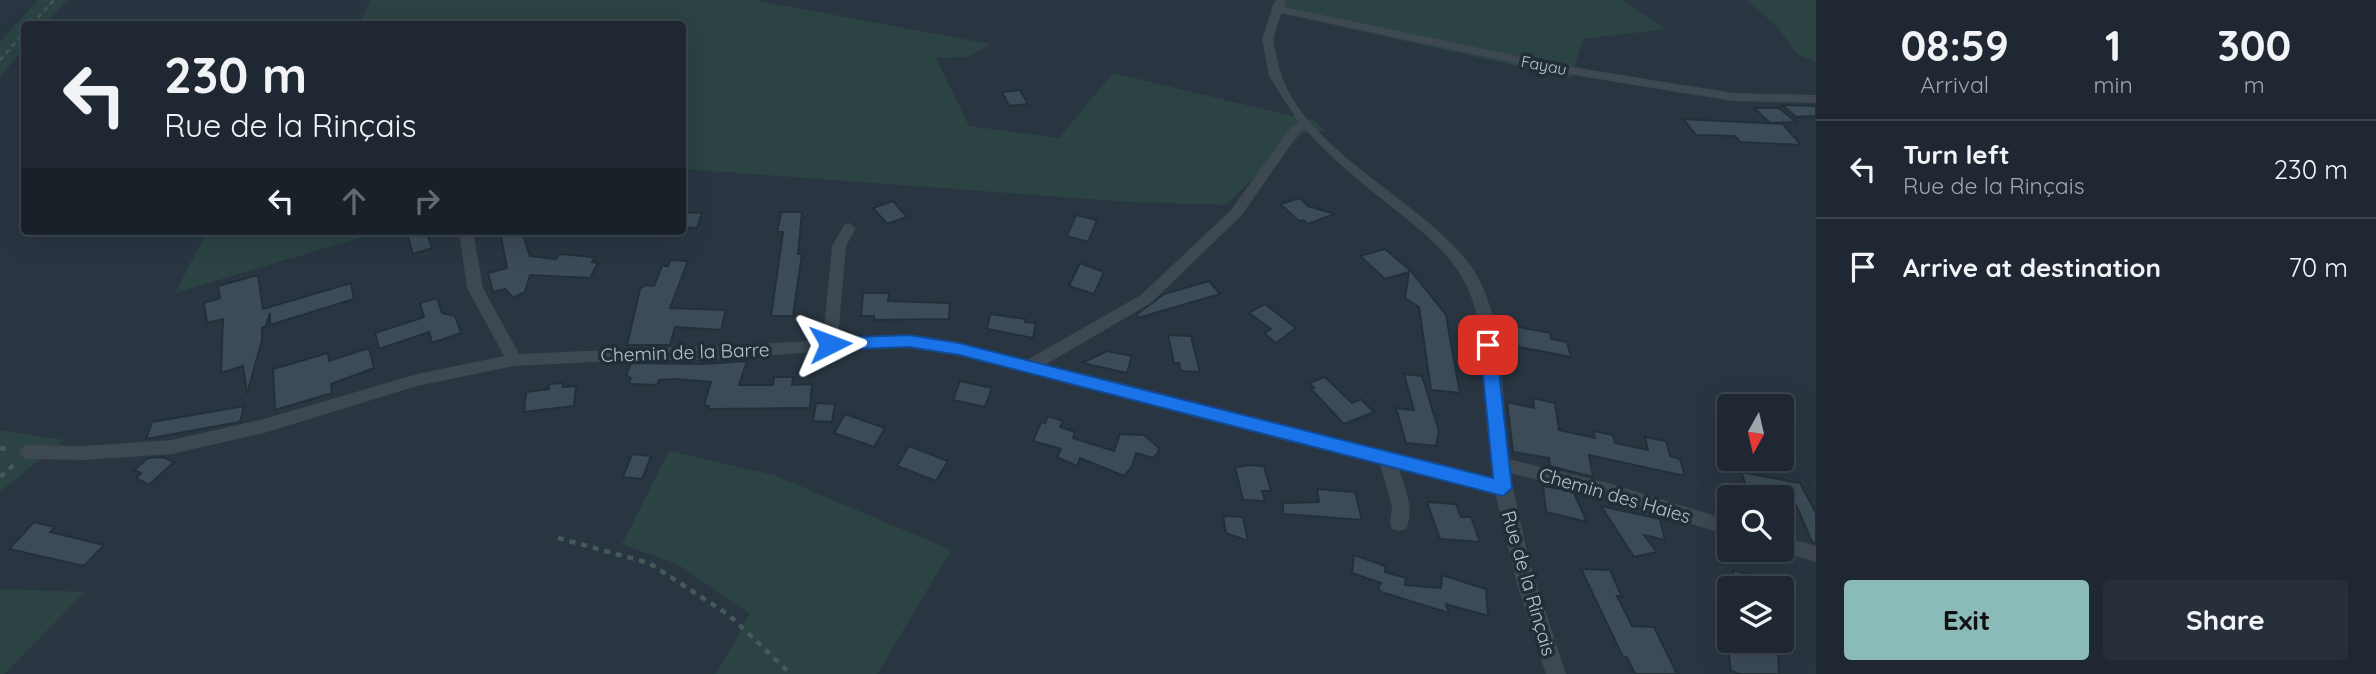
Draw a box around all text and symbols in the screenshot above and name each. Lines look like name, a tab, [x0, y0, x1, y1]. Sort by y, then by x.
text: 08:59	[1901, 19, 2009, 72]
text: 1	[2105, 19, 2121, 72]
text: 300	[2217, 19, 2291, 72]
text: 230 m	[164, 44, 307, 105]
icon: left	[49, 49, 140, 140]
street label: Fayau	[1519, 51, 1569, 79]
text: Arrival	[1920, 70, 1989, 99]
text: min	[2093, 70, 2133, 99]
text: m	[2244, 70, 2265, 99]
text: Rue de la Rinçais	[164, 105, 416, 145]
text: Turn left	[1903, 138, 2010, 171]
icon: left	[1844, 150, 1882, 188]
text: 230 m	[2274, 153, 2348, 186]
text: Rue de la Rinçais	[1903, 171, 2084, 200]
icon: left	[262, 182, 300, 220]
icon: ahead	[335, 182, 373, 220]
icon: right	[408, 182, 446, 220]
icon: arrive	[1844, 248, 1882, 286]
text: Arrive at destination	[1903, 251, 2161, 284]
text: 70 m	[2288, 251, 2348, 284]
position arrow	[793, 307, 867, 381]
pin	[1458, 315, 1518, 375]
icon: arrive	[1469, 326, 1507, 364]
street label: Chemin de la Barre	[600, 337, 770, 367]
north arrow	[1717, 394, 1794, 471]
map controls	[1717, 394, 1794, 653]
street label: Chemin des Haies	[1536, 462, 1694, 528]
button: search	[1717, 485, 1794, 562]
street label: Rue de la Rinçais	[1497, 508, 1561, 658]
button: layers	[1717, 576, 1794, 653]
button: Exit	[1844, 580, 2089, 660]
button: Share	[2103, 580, 2348, 660]

